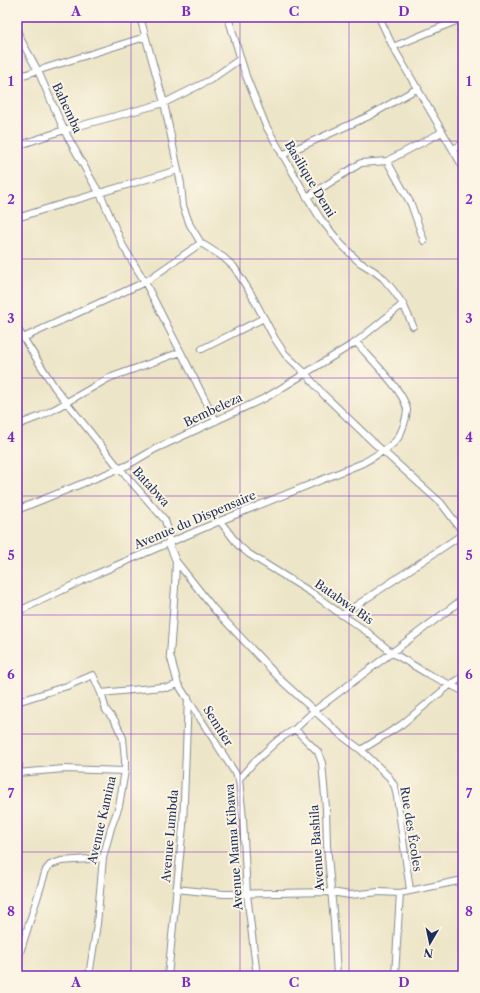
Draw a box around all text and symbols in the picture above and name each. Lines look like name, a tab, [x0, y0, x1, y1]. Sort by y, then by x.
text: A	[70, 3, 82, 19]
text: B	[181, 3, 191, 19]
text: C	[289, 3, 299, 19]
text: D	[398, 3, 410, 19]
text: 1	[8, 73, 14, 89]
text: 1	[466, 73, 472, 89]
street label: Bahemba	[49, 80, 86, 136]
street label: Basilique Demi	[282, 138, 339, 220]
text: 2	[7, 191, 15, 207]
text: 2	[465, 191, 473, 207]
text: 3	[7, 310, 15, 326]
text: 3	[465, 310, 473, 326]
street label: Bembeleza	[181, 389, 245, 430]
text: 4	[7, 429, 15, 445]
text: 4	[465, 429, 473, 445]
street label: Batabwa	[130, 464, 174, 510]
street label: Avenue du Dispensaire	[131, 487, 258, 552]
text: 5	[7, 547, 15, 563]
text: 5	[465, 547, 473, 563]
street label: Batabwa Bis	[312, 576, 377, 627]
text: 6	[7, 666, 15, 682]
text: 6	[465, 666, 473, 682]
street label: Semtier	[200, 703, 237, 749]
street label: Avenue Kamina	[84, 774, 119, 866]
street label: Avenue Mama Kibawa	[222, 783, 245, 912]
text: 7	[8, 785, 15, 801]
street label: Rue des Écoles	[397, 785, 427, 873]
text: 7	[466, 785, 473, 801]
street label: Avenue Lumbda	[158, 788, 181, 884]
street label: Avenue Bashila	[306, 804, 327, 893]
text: 8	[7, 903, 15, 919]
text: 8	[465, 903, 473, 919]
north arrow	[410, 923, 450, 963]
text: N	[422, 945, 434, 961]
text: A	[70, 974, 82, 990]
text: B	[181, 974, 191, 990]
text: C	[289, 974, 299, 990]
text: D	[398, 974, 410, 990]

